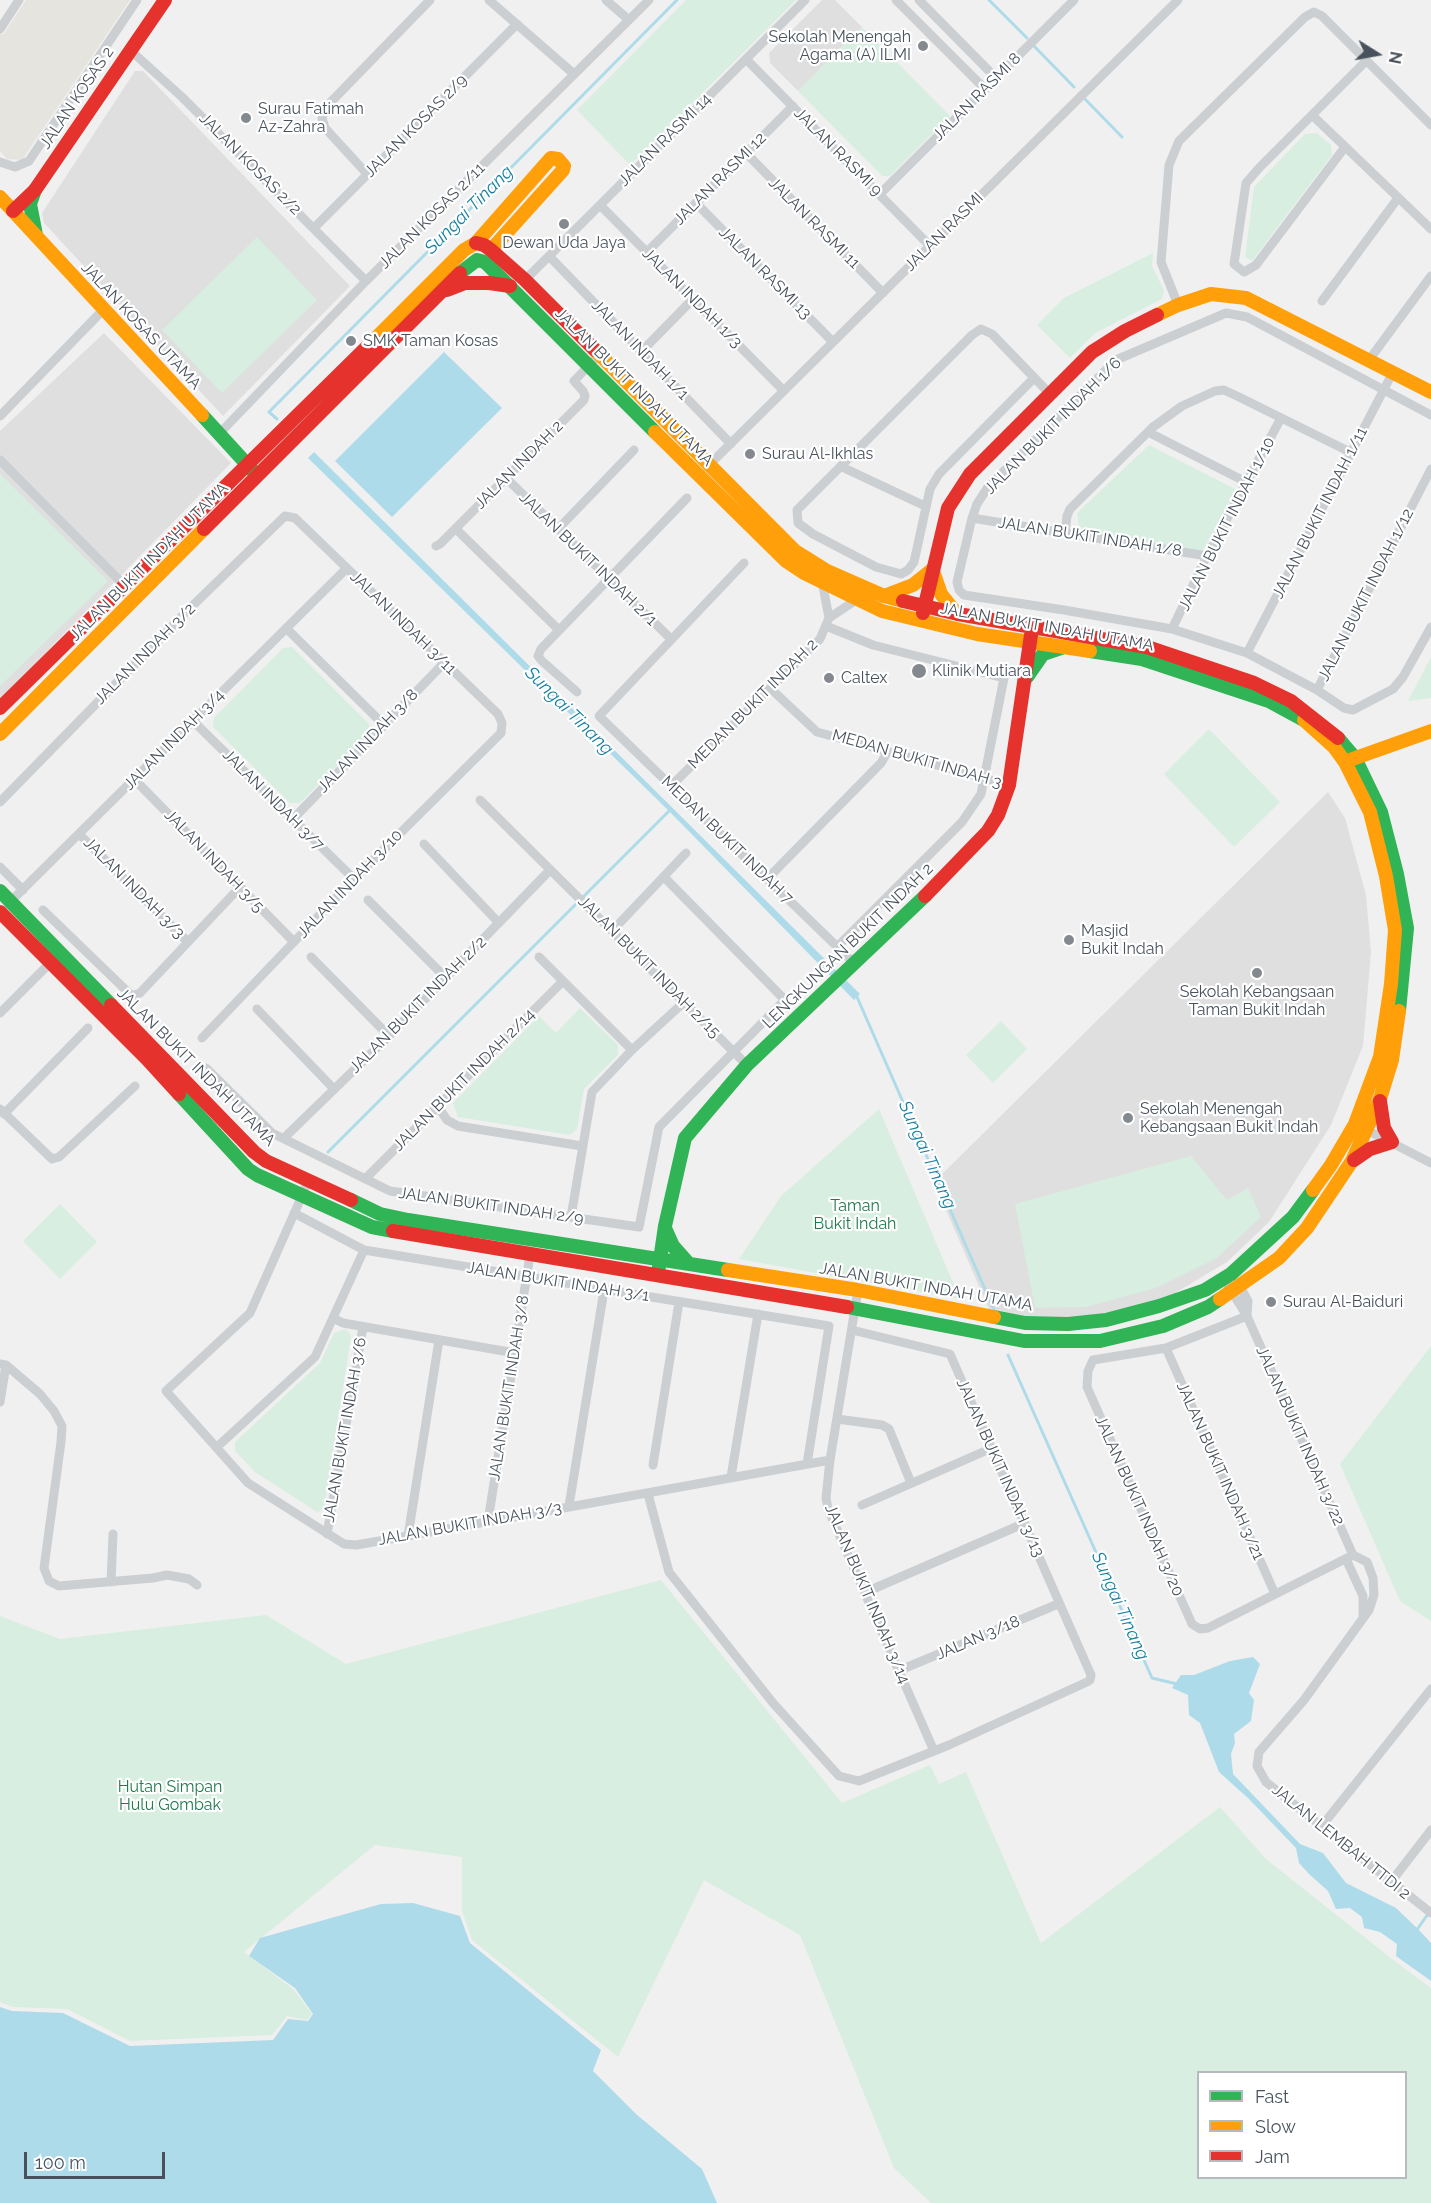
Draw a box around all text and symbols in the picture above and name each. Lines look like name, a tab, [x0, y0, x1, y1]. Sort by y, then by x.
north arrow	[1347, 24, 1407, 84]
place label: Sekolah Menengah Agama (A) ILMI	[769, 27, 911, 65]
marker: Sekolah Menengah Agama (A) ILMI	[916, 39, 930, 53]
street label: JALAN KOSAS 2	[36, 43, 118, 153]
street label: JALAN RASMI 8	[929, 49, 1025, 145]
text: N	[1385, 50, 1406, 65]
street label: JALAN KOSAS 2/9	[361, 71, 471, 181]
street label: JALAN RASMI 14	[615, 90, 715, 190]
place label: Surau Fatimah Az-Zahra	[258, 99, 364, 137]
street label: JALAN RASMI 9	[790, 104, 886, 200]
street label: JALAN KOSAS 2/2	[195, 109, 305, 219]
marker: Surau Fatimah Az-Zahra	[239, 111, 253, 125]
street label: JALAN RASMI 12	[670, 129, 770, 229]
street label: JALAN KOSAS 2/11	[375, 159, 489, 273]
water label: Sungai Tinang	[420, 161, 518, 259]
street label: JALAN RASMI 11	[764, 173, 864, 273]
street label: JALAN RASMI	[901, 189, 987, 275]
marker: Dewan Uda Jaya	[557, 217, 571, 231]
street label: JALAN RASMI 13	[715, 223, 815, 323]
place label: Dewan Uda Jaya	[502, 233, 626, 253]
street label: JALAN INDAH 1/3	[638, 244, 746, 352]
street label: JALAN KOSAS UTAMA	[77, 258, 205, 394]
street label: JALAN INDAH 1/1	[587, 296, 693, 404]
street label: JALAN BUKIT INDAH UTAMA	[551, 304, 717, 470]
place label: SMK Taman Kosas	[363, 331, 498, 351]
marker: SMK Taman Kosas	[344, 334, 358, 348]
street label: JALAN BUKIT INDAH 1/6	[981, 354, 1125, 498]
street label: JALAN INDAH 2	[471, 417, 567, 513]
street label: JALAN BUKIT INDAH 1/11	[1268, 424, 1372, 602]
street label: JALAN BUKIT INDAH 1/10	[1175, 434, 1279, 614]
place label: Surau Al-Ikhlas	[762, 444, 873, 464]
marker: Surau Al-Ikhlas	[743, 447, 757, 461]
street label: JALAN BUKIT INDAH UTAMA	[66, 479, 232, 645]
street label: JALAN BUKIT INDAH 2/1	[515, 488, 661, 630]
street label: JALAN BUKIT INDAH 1/12	[1314, 506, 1418, 684]
street label: JALAN BUKIT INDAH 1/8	[997, 513, 1183, 561]
street label: JALAN INDAH 3/11	[346, 567, 460, 679]
street label: JALAN INDAH 3/2	[90, 599, 200, 709]
street label: JALAN BUKIT INDAH UTAMA	[939, 599, 1155, 655]
street label: MEDAN BUKIT INDAH 2	[684, 635, 822, 773]
place label: Klinik Mutiara	[932, 661, 1031, 681]
water label: Sungai Tinang	[520, 662, 618, 760]
marker: Klinik Mutiara	[910, 662, 928, 680]
place label: Caltex	[841, 668, 887, 688]
marker: Caltex	[822, 671, 836, 685]
street label: JALAN INDAH 3/8	[314, 685, 422, 797]
street label: JALAN INDAH 3/4	[120, 686, 228, 794]
street label: MEDAN BUKIT INDAH 3	[830, 726, 1004, 792]
street label: JALAN INDAH 3/7	[218, 745, 328, 855]
street label: MEDAN BUKIT INDAH 7	[657, 772, 797, 908]
street label: JALAN INDAH 3/5	[160, 806, 268, 916]
street label: JALAN INDAH 3/10	[293, 826, 407, 942]
street label: JALAN INDAH 3/3	[79, 833, 189, 943]
street label: LENGKUNGAN BUKIT INDAH 2	[759, 859, 937, 1033]
street label: JALAN BUKIT INDAH 2/15	[574, 892, 724, 1042]
place label: Masjid Bukit Indah	[1081, 921, 1164, 959]
street label: JALAN BUKIT INDAH 2/2	[346, 933, 490, 1077]
marker: Masjid Bukit Indah	[1062, 933, 1076, 947]
marker: Sekolah Kebangsaan Taman Bukit Indah	[1250, 966, 1264, 980]
place label: Sekolah Kebangsaan Taman Bukit Indah	[1180, 982, 1334, 1020]
street label: JALAN BUKIT INDAH UTAMA	[113, 984, 279, 1150]
street label: JALAN BUKIT INDAH 2/14	[389, 1005, 539, 1155]
water label: Sungai Tinang	[893, 1097, 961, 1213]
place label: Sekolah Menengah Kebangsaan Bukit Indah	[1140, 1099, 1318, 1137]
marker: Sekolah Menengah Kebangsaan Bukit Indah	[1121, 1111, 1135, 1125]
street label: JALAN BUKIT INDAH 2/9	[397, 1184, 585, 1228]
park label: Taman Bukit Indah	[814, 1196, 896, 1234]
street label: JALAN BUKIT INDAH 3/1	[465, 1258, 651, 1306]
street label: JALAN BUKIT INDAH UTAMA	[818, 1259, 1034, 1315]
place label: Surau Al-Baiduri	[1283, 1292, 1403, 1312]
street label: JALAN BUKIT INDAH 3/8	[485, 1294, 533, 1482]
marker: Surau Al-Baiduri	[1264, 1295, 1278, 1309]
street label: JALAN BUKIT INDAH 3/6	[319, 1336, 371, 1524]
street label: JALAN BUKIT INDAH 3/22	[1252, 1343, 1348, 1529]
street label: JALAN BUKIT INDAH 3/13	[952, 1376, 1048, 1560]
street label: JALAN BUKIT INDAH 3/21	[1172, 1379, 1268, 1563]
street label: JALAN BUKIT INDAH 3/20	[1090, 1413, 1188, 1599]
street label: JALAN BUKIT INDAH 3/3	[377, 1498, 563, 1550]
street label: JALAN BUKIT INDAH 3/14	[820, 1501, 914, 1687]
water label: Sungai Tinang	[1086, 1548, 1154, 1664]
street label: JALAN 3/18	[933, 1612, 1023, 1664]
park label: Hutan Simpan Hulu Gombak	[118, 1777, 222, 1815]
street label: JALAN LEMBAH TTDI 2	[1268, 1780, 1414, 1904]
legend	[1197, 2071, 1407, 2179]
text: Fast	[1255, 2086, 1289, 2107]
text: Slow	[1255, 2116, 1296, 2137]
scale bar	[27, 2140, 168, 2178]
text: Jam	[1255, 2146, 1290, 2167]
text: 100 m	[35, 2152, 86, 2173]

